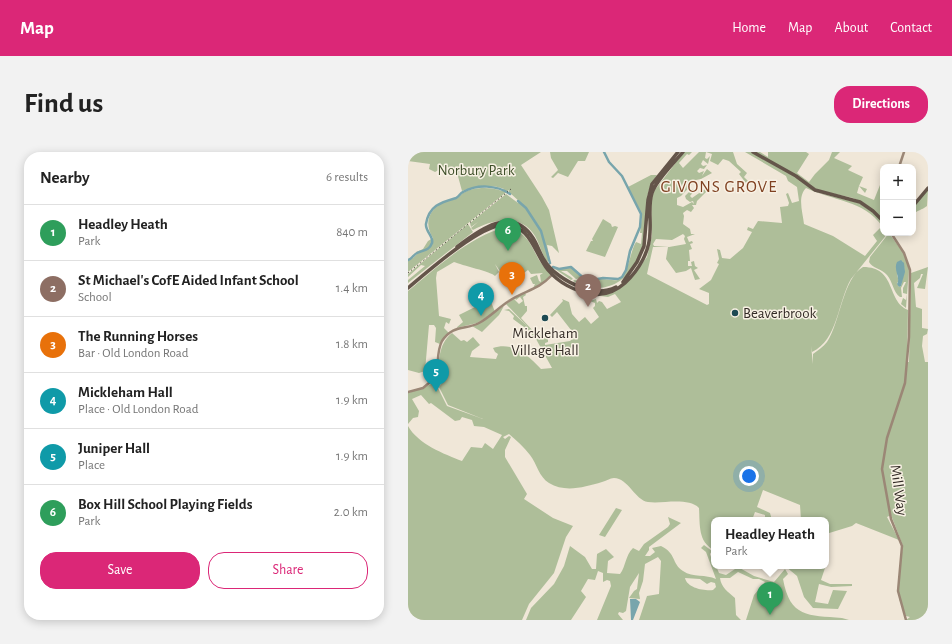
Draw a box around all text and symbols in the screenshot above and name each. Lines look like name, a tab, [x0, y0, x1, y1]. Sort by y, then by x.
text: Map	[20, 19, 54, 38]
text: Home	[732, 21, 766, 35]
text: Map	[788, 21, 812, 35]
text: About	[834, 21, 868, 35]
text: Contact	[890, 21, 932, 35]
button: Directions	[834, 86, 928, 123]
text: Find us	[24, 90, 103, 118]
park label: Norbury Park	[437, 163, 515, 178]
map controls	[880, 164, 916, 236]
button: +	[880, 164, 916, 200]
text: Nearby	[40, 169, 90, 186]
text: 6 results	[326, 171, 368, 184]
district label: GIVONS GROVE	[661, 178, 777, 195]
button: −	[880, 200, 916, 236]
text: Headley Heath	[78, 217, 168, 232]
pin: 6	[495, 218, 521, 251]
text: 1	[51, 226, 55, 239]
text: 840 m	[336, 226, 368, 239]
text: Park	[78, 235, 100, 248]
pin: 3	[499, 262, 525, 295]
text: St Michael's CofE Aided Infant School	[78, 273, 299, 288]
pin: 2	[575, 274, 601, 307]
text: 2	[50, 282, 56, 295]
text: 1.4 km	[336, 282, 368, 295]
pin: 4	[468, 283, 494, 316]
text: School	[78, 291, 112, 304]
place label: Beaverbrook	[743, 306, 817, 321]
marker: Beaverbrook	[730, 308, 740, 318]
marker: Mickleham Village Hall	[540, 313, 550, 323]
place label: Mickleham Village Hall	[511, 326, 579, 358]
text: The Running Horses	[78, 329, 198, 344]
text: 3	[50, 338, 56, 351]
text: 1.8 km	[336, 338, 368, 351]
text: Bar · Old London Road	[78, 347, 189, 360]
pin: 5	[423, 359, 449, 392]
text: Mickleham Hall	[78, 385, 173, 400]
text: 4	[50, 394, 56, 407]
text: 1.9 km	[336, 394, 368, 407]
text: Place · Old London Road	[78, 403, 198, 416]
text: Juniper Hall	[78, 441, 150, 456]
text: 5	[50, 450, 56, 463]
text: 1.9 km	[336, 450, 368, 463]
text: Place	[78, 459, 105, 472]
street label: Mill Way	[888, 464, 910, 517]
your location	[739, 466, 759, 486]
text: Box Hill School Playing Fields	[78, 497, 252, 512]
text: 6	[50, 506, 56, 519]
text: 2.0 km	[334, 506, 368, 519]
text: Park	[78, 515, 100, 528]
popup	[711, 517, 829, 569]
text: Headley Heath	[725, 527, 815, 542]
text: Park	[725, 545, 748, 558]
button: Save	[40, 552, 200, 589]
button: Share	[208, 552, 368, 589]
pin: 1	[757, 582, 783, 615]

